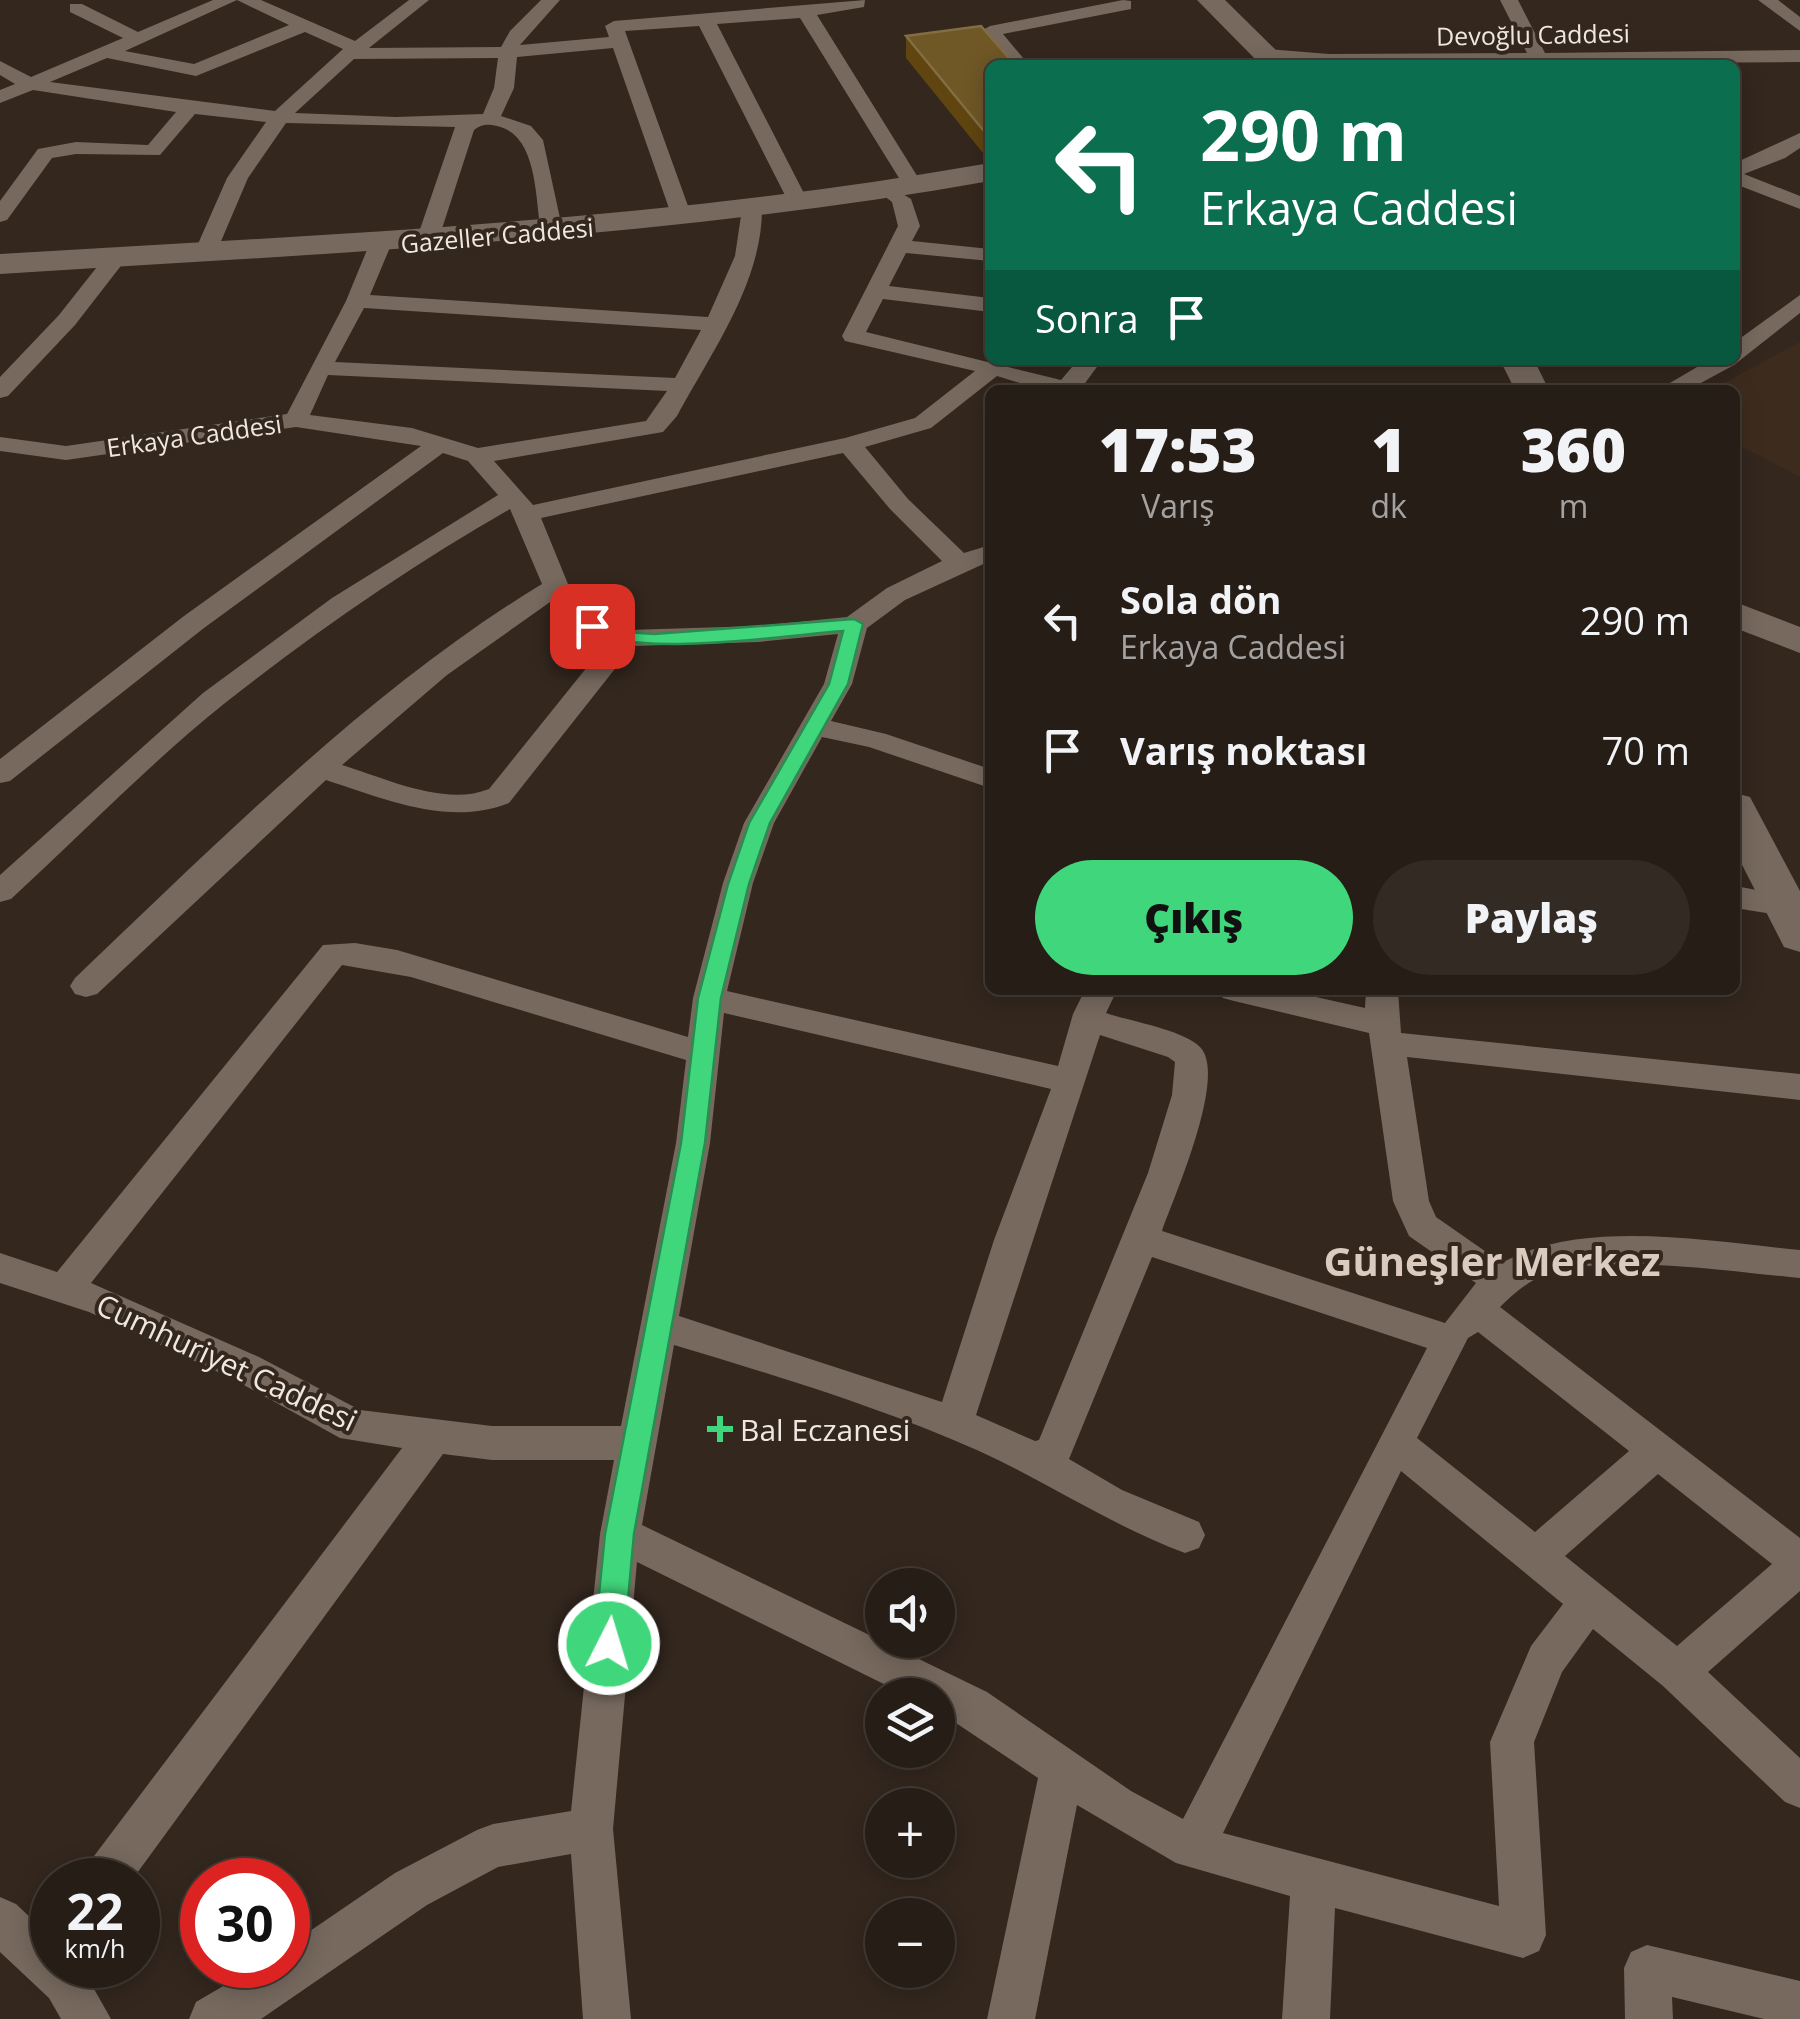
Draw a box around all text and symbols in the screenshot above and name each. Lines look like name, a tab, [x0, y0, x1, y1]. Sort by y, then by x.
street label: Devoğlu Caddesi	[1436, 15, 1630, 53]
text: 290 m	[1200, 86, 1407, 182]
icon: left	[1035, 100, 1165, 230]
text: Erkaya Caddesi	[1200, 177, 1518, 238]
street label: Gazeller Caddesi	[399, 210, 595, 260]
icon: arrive	[1159, 290, 1214, 345]
text: Sonra	[1035, 292, 1139, 344]
street label: Erkaya Caddesi	[104, 406, 284, 464]
text: 17:53	[1099, 408, 1257, 490]
text: 1	[1371, 408, 1406, 490]
text: 360	[1521, 408, 1626, 490]
text: Varış	[1141, 484, 1214, 527]
text: dk	[1371, 484, 1407, 527]
text: m	[1559, 484, 1588, 527]
text: Sola dön	[1120, 573, 1281, 625]
pin	[550, 584, 635, 669]
icon: left	[1035, 593, 1090, 648]
text: 290 m	[1580, 594, 1690, 646]
icon: arrive	[565, 599, 620, 654]
text: Erkaya Caddesi	[1120, 625, 1346, 668]
icon: arrive	[1035, 723, 1090, 778]
text: Varış noktası	[1120, 724, 1367, 776]
text: 70 m	[1601, 724, 1690, 776]
button: Çıkış	[1035, 860, 1353, 975]
button: Paylaş	[1373, 860, 1690, 975]
district label: Güneşler Merkez	[1324, 1233, 1660, 1288]
street label: Cumhuriyet Caddesi	[90, 1284, 364, 1440]
place label: Bal Eczanesi	[740, 1409, 910, 1450]
marker: Bal Eczanesi	[709, 1418, 731, 1440]
map controls	[865, 1568, 955, 1988]
button: sound	[865, 1568, 955, 1658]
position arrow	[557, 1592, 661, 1696]
button: layers	[865, 1678, 955, 1768]
button: +	[865, 1788, 955, 1878]
speed limit sign: 30	[180, 1858, 310, 1988]
text: 22	[66, 1877, 124, 1945]
button: −	[865, 1898, 955, 1988]
text: km/h	[65, 1931, 125, 1965]

